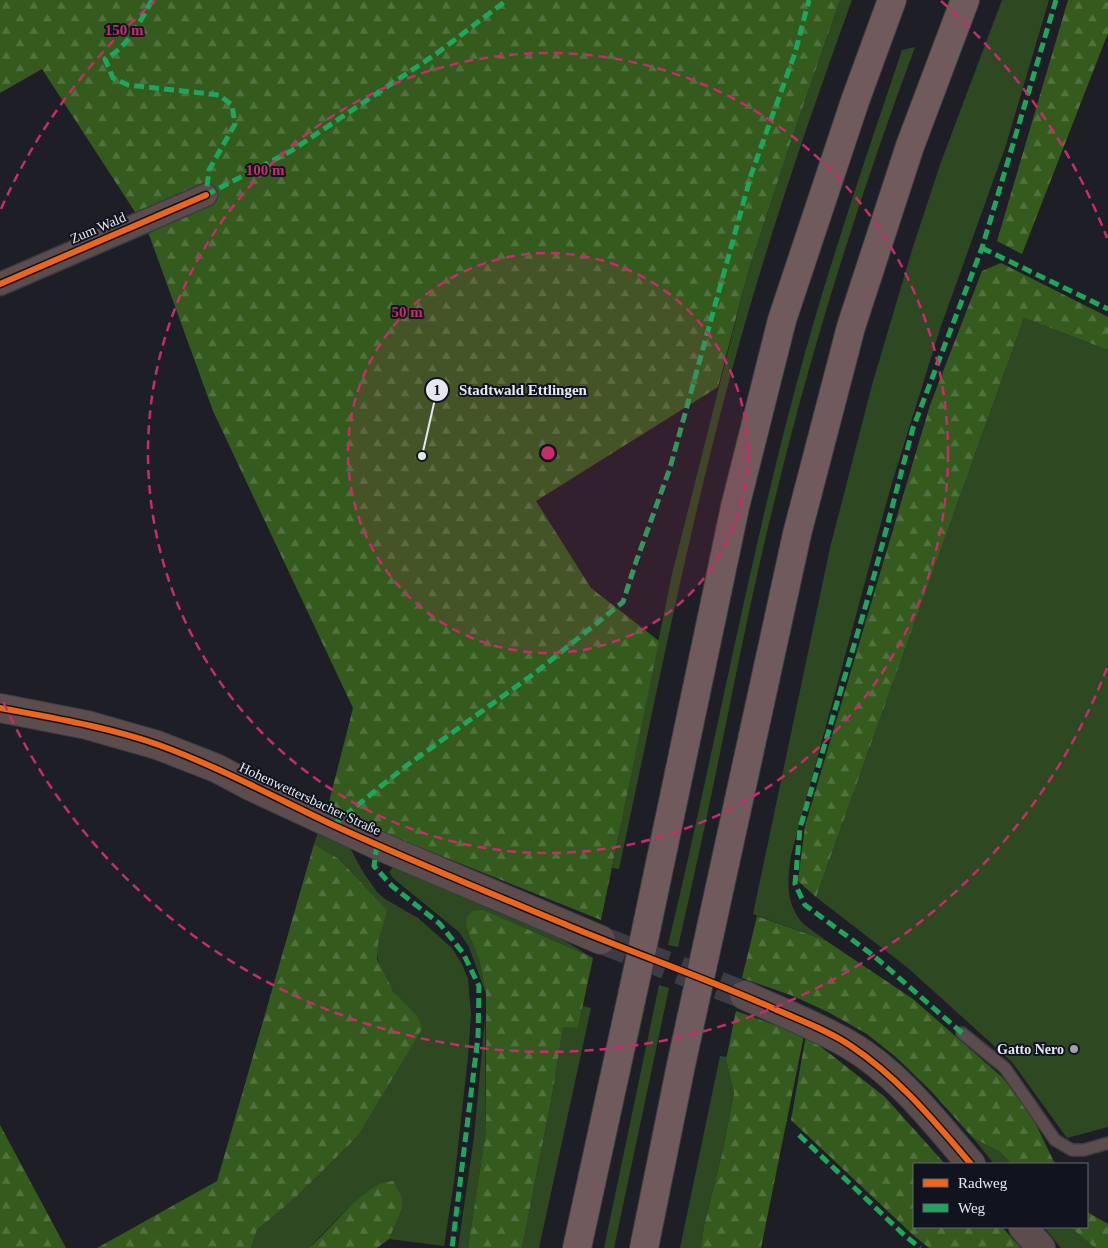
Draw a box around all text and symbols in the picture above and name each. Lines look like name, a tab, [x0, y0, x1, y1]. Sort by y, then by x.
text: 150 m	[105, 22, 144, 38]
text: 100 m	[246, 162, 285, 178]
street label: Zum Wald	[68, 210, 128, 246]
text: 50 m	[391, 304, 423, 320]
callout: Stadtwald Ettlingen	[424, 375, 597, 405]
text: 1	[433, 382, 441, 398]
text: Stadtwald Ettlingen	[459, 382, 588, 398]
centre of rings	[539, 444, 557, 462]
street label: Hohenwettersbacher Straße	[237, 760, 383, 838]
place label: Gatto Nero	[997, 1042, 1064, 1057]
marker: Gatto Nero	[1068, 1043, 1080, 1055]
legend	[913, 1163, 1088, 1228]
text: Radweg	[958, 1175, 1008, 1191]
text: Weg	[958, 1200, 986, 1216]

